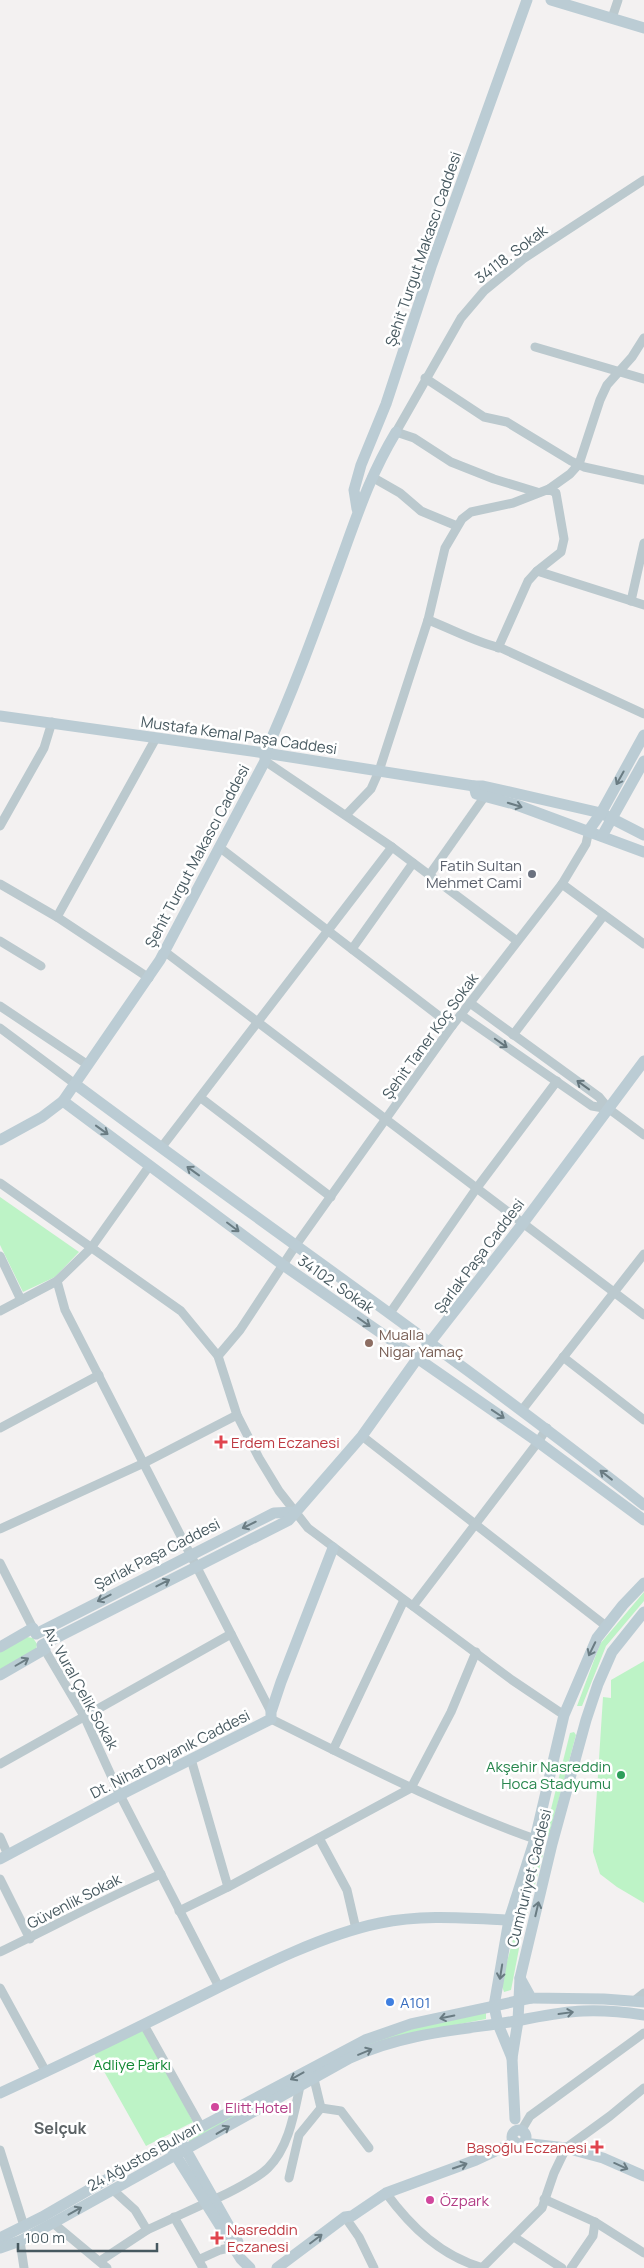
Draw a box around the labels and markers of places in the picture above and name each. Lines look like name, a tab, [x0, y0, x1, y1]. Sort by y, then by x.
place label: Fatih Sultan Mehmet Cami	[426, 855, 522, 893]
marker: Fatih Sultan Mehmet Cami	[526, 868, 538, 880]
place label: Mualla Nigar Yamaç	[379, 1324, 463, 1362]
marker: Mualla Nigar Yamaç	[363, 1337, 375, 1349]
place label: Erdem Eczanesi	[231, 1432, 340, 1453]
marker: Erdem Eczanesi	[215, 1436, 227, 1448]
place label: Akşehir Nasreddin Hoca Stadyumu	[486, 1756, 611, 1794]
marker: Akşehir Nasreddin Hoca Stadyumu	[615, 1769, 627, 1781]
place label: A101	[400, 1992, 430, 2013]
marker: A101	[384, 1996, 396, 2008]
place label: Elitt Hotel	[225, 2097, 292, 2118]
marker: Elitt Hotel	[209, 2101, 221, 2113]
place label: Başoğlu Eczanesi	[467, 2137, 587, 2158]
marker: Başoğlu Eczanesi	[591, 2141, 603, 2153]
place label: Özpark	[440, 2190, 489, 2211]
marker: Özpark	[424, 2194, 436, 2206]
place label: Nasreddin Eczanesi	[227, 2219, 298, 2257]
marker: Nasreddin Eczanesi	[211, 2232, 223, 2244]

